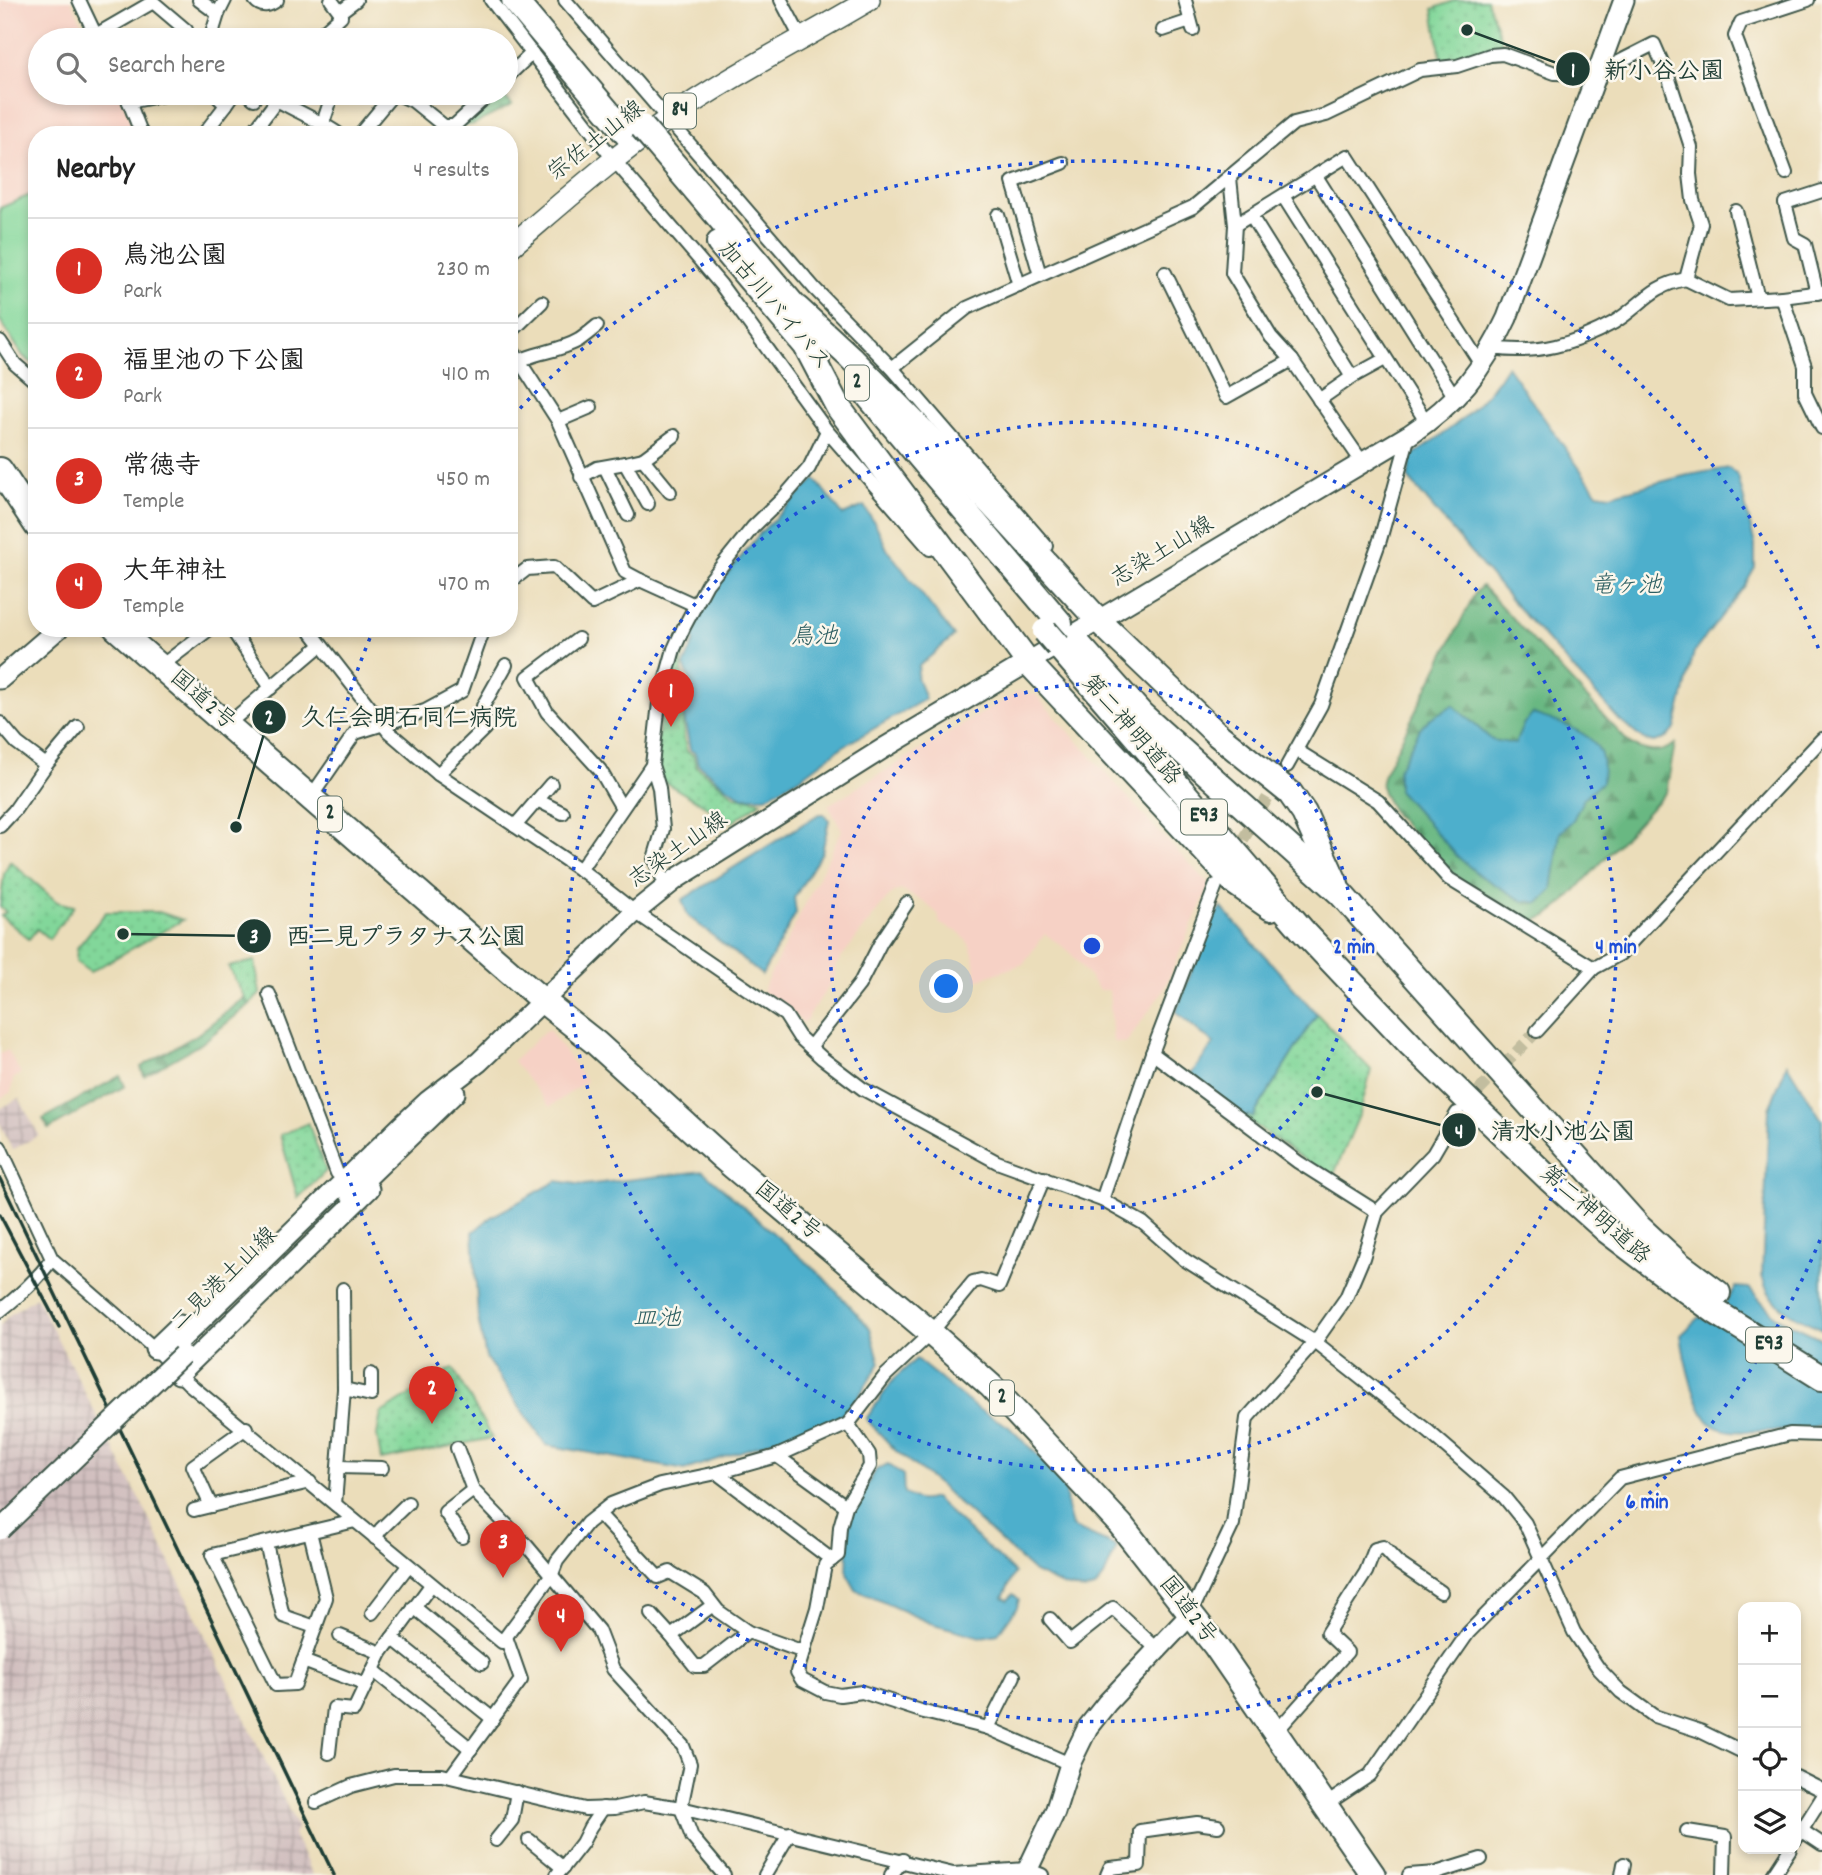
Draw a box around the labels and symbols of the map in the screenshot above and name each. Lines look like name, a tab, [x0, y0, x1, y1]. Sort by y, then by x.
callout: 新小谷公園	[1555, 47, 1738, 92]
text: 新小谷公園	[1604, 56, 1724, 90]
text: 1	[1571, 58, 1575, 88]
street label: 宗佐土山線	[542, 94, 652, 190]
road number: 84	[664, 94, 696, 128]
street label: 加古川バイパス	[709, 235, 837, 379]
road number: 2	[845, 366, 869, 400]
street label: 志染土山線	[1105, 509, 1221, 597]
water label: 竜ヶ池	[1590, 570, 1663, 604]
water label: 鳥池	[790, 621, 839, 655]
street label: 国道2号	[161, 663, 243, 739]
street label: 第二神明道路	[1072, 668, 1188, 794]
pin: 1	[648, 669, 694, 727]
callout: 久仁会明石同仁病院	[252, 694, 531, 739]
text: 久仁会明石同仁病院	[301, 703, 517, 737]
text: 2	[264, 705, 274, 735]
road number: 2	[318, 796, 342, 832]
road number: E93	[1181, 800, 1227, 834]
street label: 志染土山線	[622, 805, 736, 897]
callout: 西二見プラタナス公園	[237, 913, 540, 958]
text: 西二見プラタナス公園	[286, 922, 526, 956]
text: 3	[249, 924, 259, 954]
centre of rings	[1080, 934, 1104, 958]
text: 2 min	[1333, 934, 1375, 964]
text: 4 min	[1595, 934, 1637, 964]
your location	[929, 969, 963, 1003]
callout: 清水小池公園	[1442, 1108, 1649, 1153]
text: 清水小池公園	[1491, 1117, 1635, 1151]
text: 4	[1455, 1119, 1463, 1149]
street label: 第二神明道路	[1531, 1158, 1657, 1274]
street label: 国道2号	[746, 1174, 828, 1250]
street label: 二見港土山線	[164, 1220, 286, 1340]
water label: 皿池	[633, 1303, 682, 1337]
road number: E93	[1746, 1328, 1792, 1362]
pin: 2	[409, 1366, 455, 1424]
road number: 2	[990, 1380, 1014, 1416]
text: 6 min	[1625, 1489, 1669, 1519]
pin: 3	[480, 1520, 526, 1578]
street label: 国道2号	[1150, 1570, 1224, 1652]
pin: 4	[538, 1594, 584, 1652]

